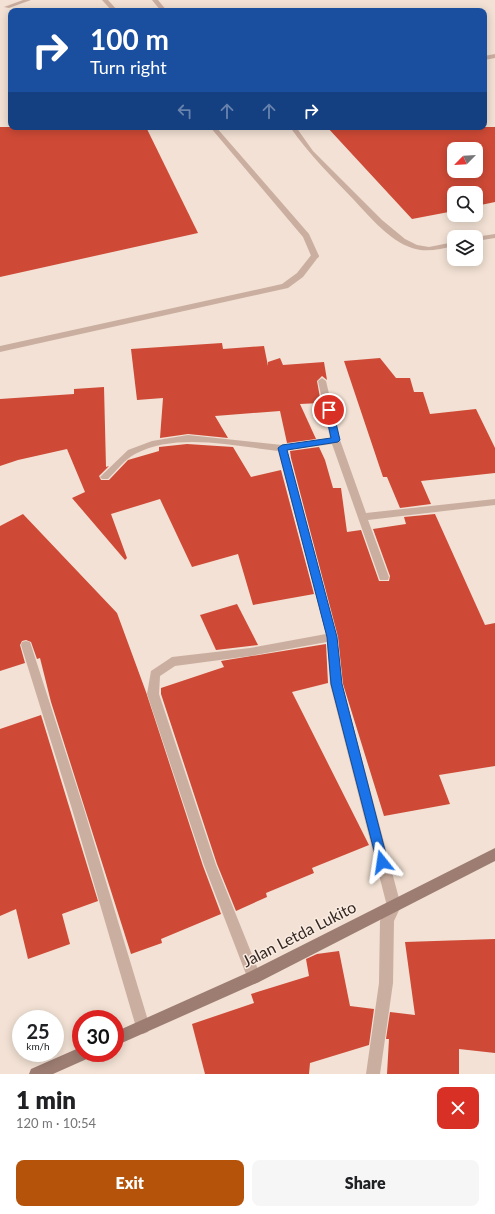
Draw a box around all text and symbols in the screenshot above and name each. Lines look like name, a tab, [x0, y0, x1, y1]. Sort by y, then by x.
text: 100 m	[90, 22, 169, 56]
icon: right	[24, 24, 76, 76]
text: Turn right	[90, 56, 167, 78]
icon: left	[174, 100, 196, 122]
icon: ahead	[216, 100, 238, 122]
icon: ahead	[258, 100, 280, 122]
icon: right	[300, 100, 322, 122]
north arrow	[447, 142, 483, 178]
map controls	[447, 142, 483, 266]
button: search	[447, 186, 483, 222]
button: layers	[447, 230, 483, 266]
pin	[312, 393, 346, 427]
icon: arrive	[318, 399, 340, 421]
position arrow	[361, 841, 403, 883]
street label: Jalan Letda Lukito	[239, 897, 359, 970]
speed limit sign: 30	[72, 1010, 124, 1062]
text: 25	[26, 1019, 50, 1043]
text: km/h	[26, 1040, 50, 1052]
text: 1 min	[16, 1085, 76, 1114]
button: close	[437, 1087, 479, 1129]
text: 120 m · 10:54	[16, 1115, 96, 1131]
button: Exit	[16, 1160, 244, 1206]
button: Share	[252, 1160, 479, 1206]

